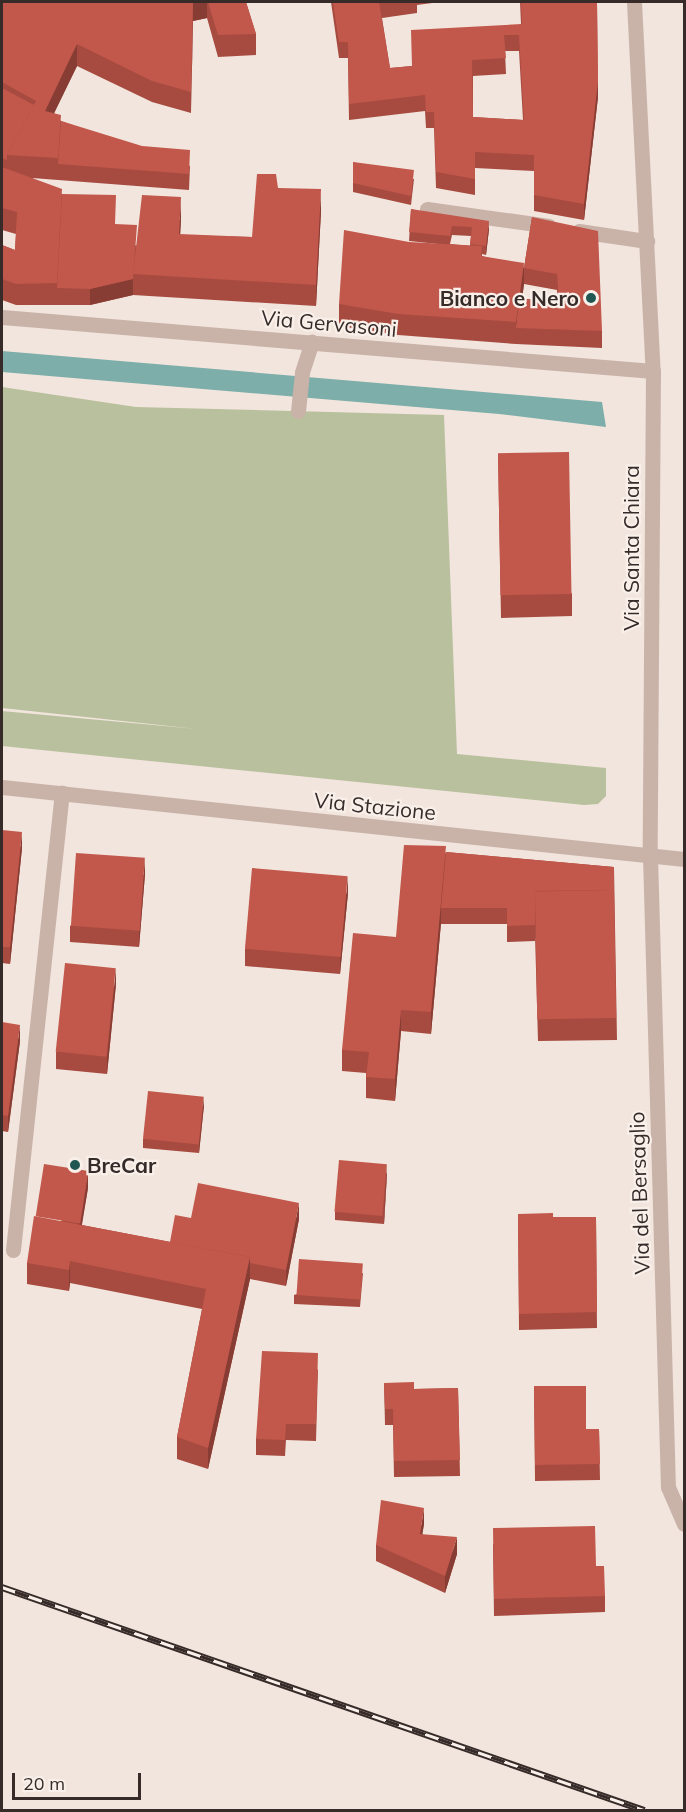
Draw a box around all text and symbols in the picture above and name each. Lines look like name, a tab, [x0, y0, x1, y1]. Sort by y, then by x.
place label: Bianco e Nero	[440, 285, 579, 311]
marker: Bianco e Nero	[584, 291, 598, 305]
street label: Via Gervasoni	[260, 305, 398, 341]
street label: Via Santa Chiara	[618, 465, 644, 631]
street label: Via Stazione	[313, 787, 437, 825]
street label: Via del Bersaglio	[624, 1111, 654, 1275]
place label: BreCar	[87, 1152, 156, 1178]
marker: BreCar	[68, 1158, 82, 1172]
scale bar	[15, 1761, 144, 1799]
text: 20 m	[23, 1772, 65, 1795]

